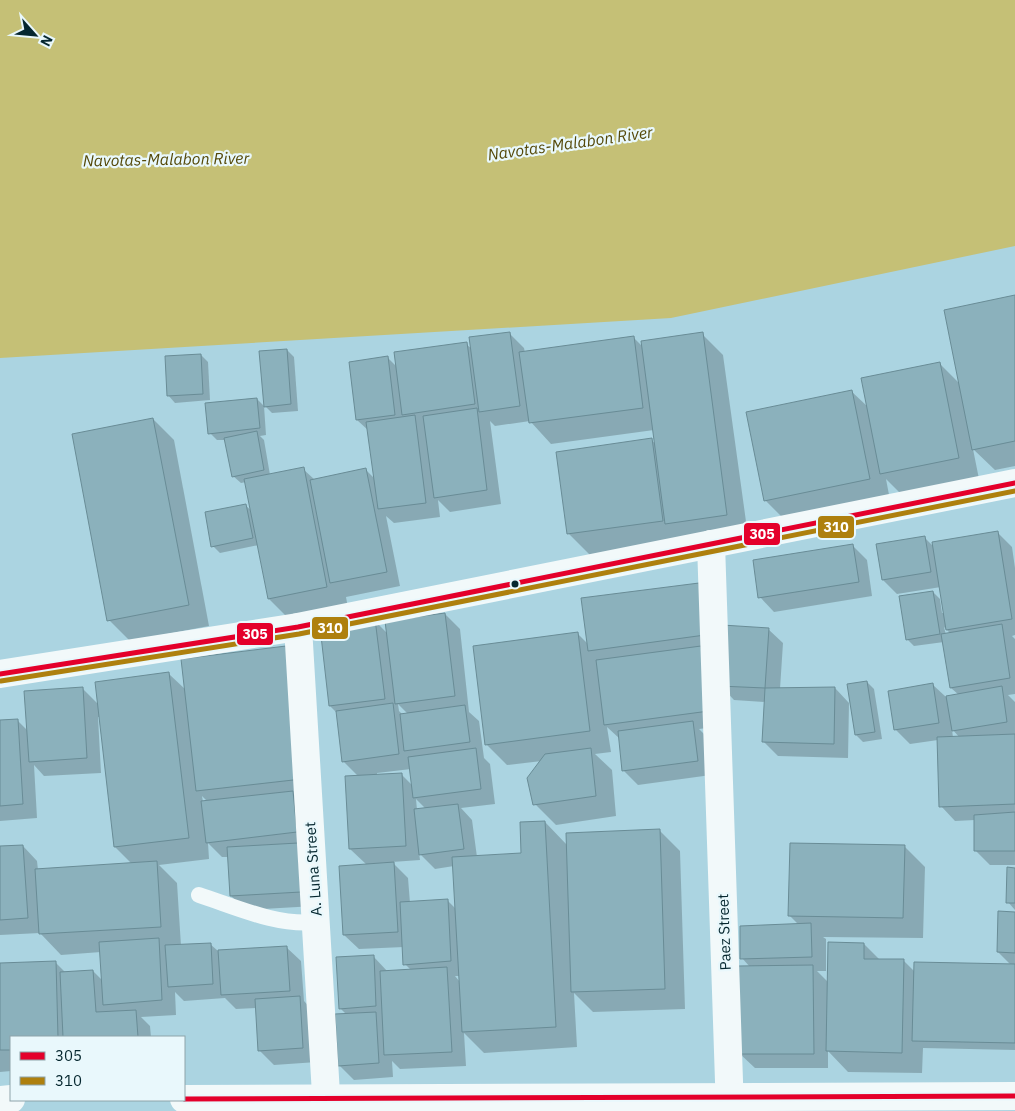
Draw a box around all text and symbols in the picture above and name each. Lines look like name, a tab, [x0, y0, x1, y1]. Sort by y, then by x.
north arrow	[10, 10, 60, 60]
text: N	[36, 32, 57, 50]
water label: Navotas-Malabon River	[486, 121, 655, 164]
water label: Navotas-Malabon River	[83, 148, 251, 170]
line badge: 310	[817, 515, 855, 539]
text: 310	[823, 518, 849, 536]
line badge: 305	[743, 522, 781, 546]
text: 305	[749, 525, 775, 543]
unlabelled marker	[510, 579, 520, 589]
line badge: 310	[311, 616, 349, 640]
text: 310	[317, 619, 343, 637]
line badge: 305	[236, 622, 274, 646]
text: 305	[242, 625, 268, 643]
street label: A. Luna Street	[300, 821, 326, 917]
street label: Paez Street	[713, 893, 735, 971]
legend	[10, 1036, 185, 1101]
text: 305	[55, 1046, 82, 1065]
text: 310	[55, 1071, 82, 1090]

